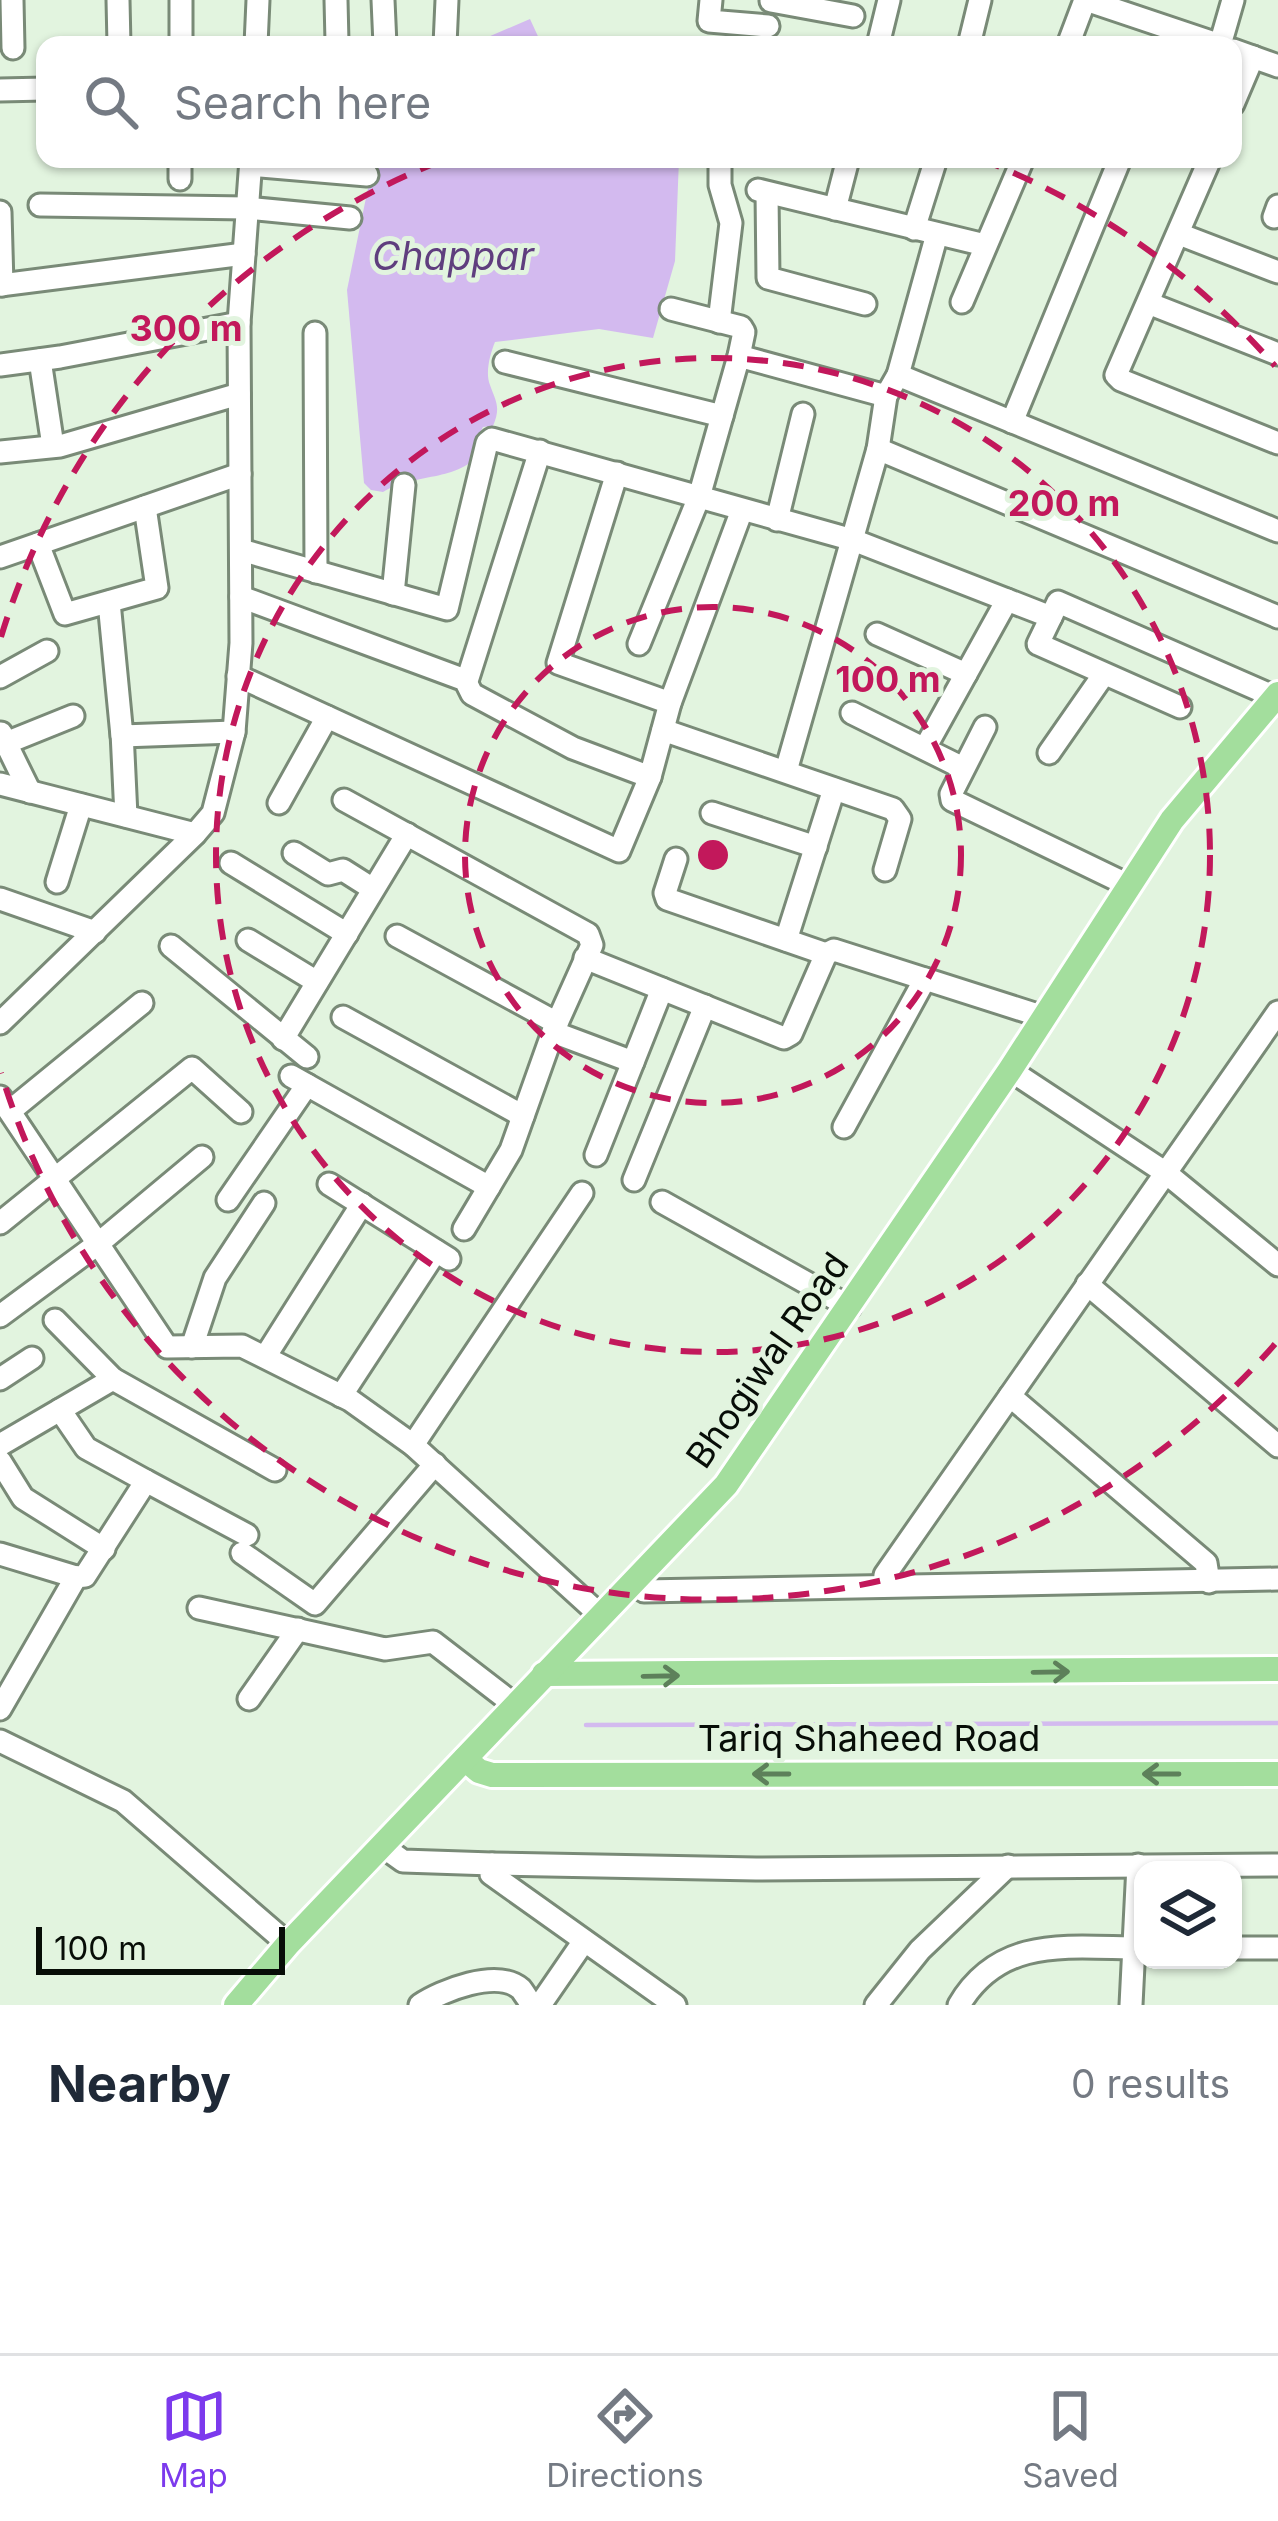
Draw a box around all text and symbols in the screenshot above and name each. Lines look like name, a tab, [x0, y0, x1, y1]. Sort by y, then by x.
search box	[36, 36, 1242, 168]
icon: search	[78, 69, 144, 135]
text: Search here	[174, 75, 431, 130]
water label: Chappar	[372, 232, 535, 279]
text: 300 m	[129, 306, 243, 350]
text: 200 m	[1008, 481, 1120, 525]
text: 100 m	[835, 657, 941, 701]
centre of rings	[692, 834, 734, 876]
street label: Bhogiwal Road	[677, 1244, 857, 1476]
one-way arrow	[1031, 1660, 1070, 1683]
one-way arrow	[641, 1664, 680, 1687]
street label: Tariq Shaheed Road	[698, 1716, 1040, 1760]
one-way arrow	[752, 1763, 791, 1785]
one-way arrow	[1142, 1763, 1181, 1785]
map controls	[1134, 1861, 1242, 1969]
button: layers	[1134, 1861, 1242, 1969]
scale bar	[36, 1921, 285, 1974]
text: 100 m	[54, 1928, 147, 1968]
text: Nearby	[48, 2053, 231, 2114]
text: 0 results	[1071, 2060, 1230, 2107]
tab: Map	[159, 2383, 228, 2495]
tab: Directions	[546, 2383, 704, 2495]
tab: Saved	[1022, 2383, 1119, 2495]

